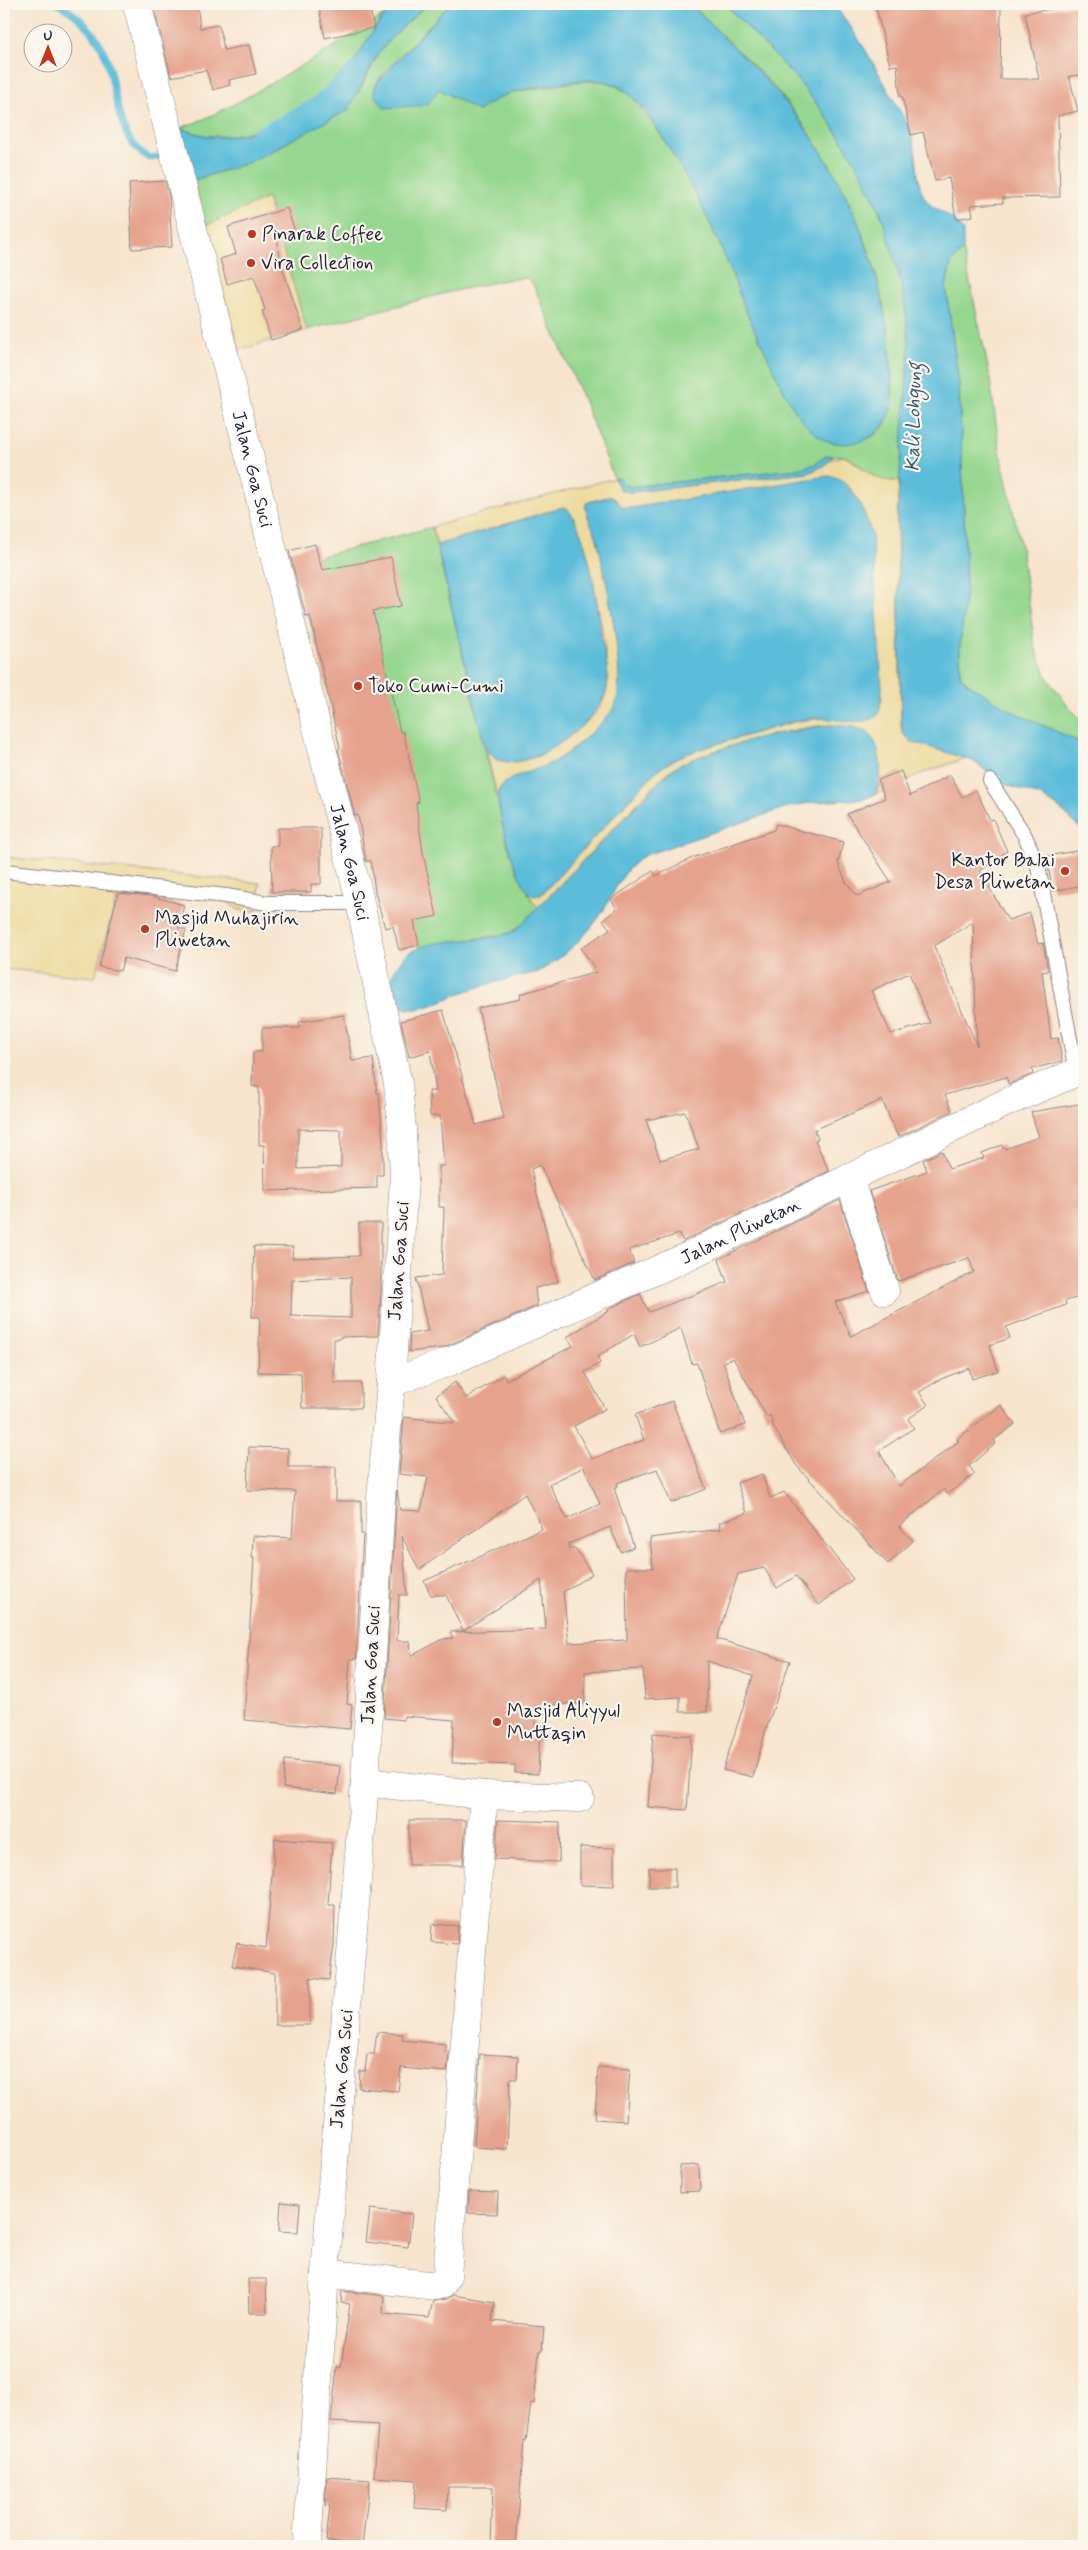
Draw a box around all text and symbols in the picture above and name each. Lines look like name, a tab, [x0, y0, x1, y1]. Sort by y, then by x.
north arrow	[22, 22, 72, 72]
text: U	[43, 27, 53, 45]
place label: Pinarak Coffee	[262, 222, 383, 247]
marker: Pinarak Coffee	[246, 228, 258, 240]
place label: Vira Collection	[261, 251, 373, 276]
marker: Vira Collection	[245, 257, 257, 269]
water label: Kali Lohgung	[900, 359, 930, 472]
street label: Jalan Goa Suci	[226, 408, 279, 530]
place label: Toko Cumi-Cumi	[368, 674, 504, 699]
marker: Toko Cumi-Cumi	[352, 680, 364, 692]
street label: Jalan Goa Suci	[324, 801, 376, 923]
place label: Kantor Balai Desa Pliwetan	[934, 848, 1055, 895]
marker: Kantor Balai Desa Pliwetan	[1059, 865, 1071, 877]
place label: Masjid Muhajirin Pliwetan	[155, 906, 299, 953]
marker: Masjid Muhajirin Pliwetan	[139, 923, 151, 935]
street label: Jalan Pliwetan	[676, 1191, 804, 1270]
street label: Jalan Goa Suci	[382, 1200, 416, 1322]
street label: Jalan Goa Suci	[355, 1605, 387, 1725]
place label: Masjid Aliyyul Muttaqin	[507, 1699, 620, 1746]
marker: Masjid Aliyyul Muttaqin	[491, 1716, 503, 1728]
street label: Jalan Goa Suci	[324, 2008, 360, 2130]

